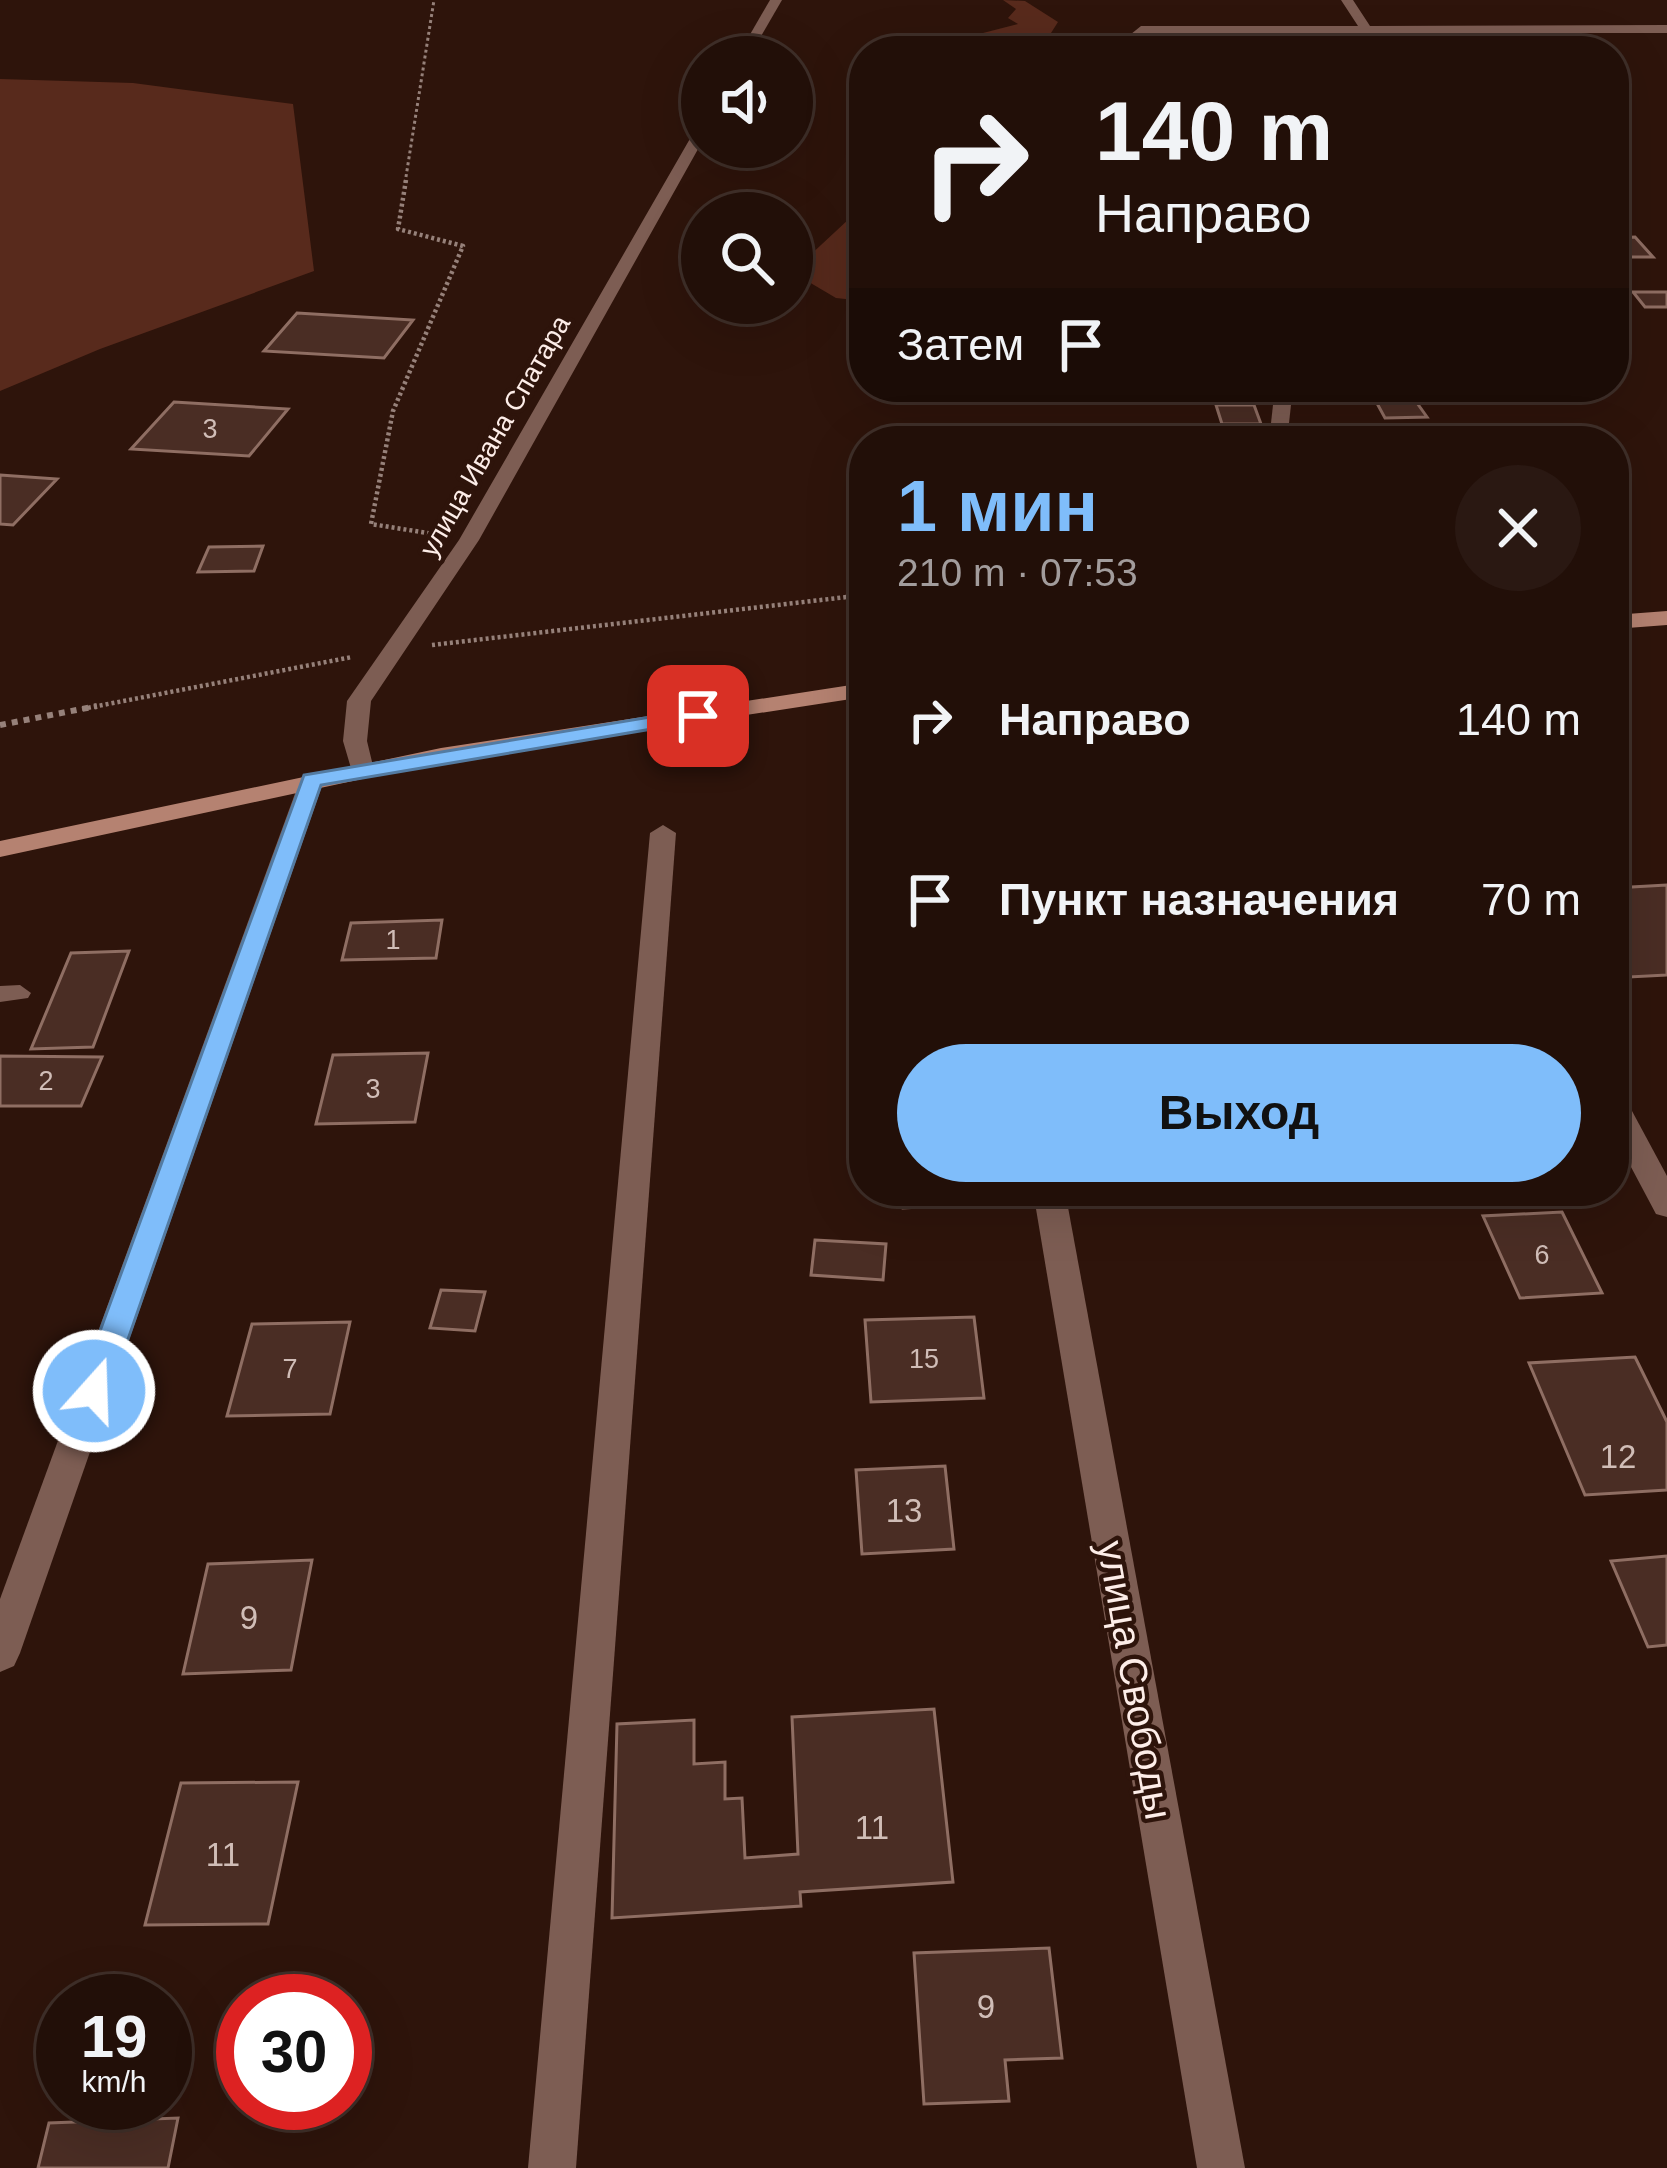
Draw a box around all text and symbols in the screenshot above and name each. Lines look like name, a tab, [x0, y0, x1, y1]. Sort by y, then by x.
map controls	[681, 36, 813, 324]
button: sound	[681, 36, 813, 168]
icon: right	[897, 84, 1053, 240]
text: 140 m	[1095, 84, 1333, 178]
text: Направо	[1095, 183, 1311, 243]
button: search	[681, 192, 813, 324]
street label: улица Ивана Спатара	[414, 309, 577, 562]
icon: arrive	[1048, 312, 1114, 378]
text: Затем	[897, 319, 1024, 370]
house number: 3	[202, 414, 218, 444]
button: close	[1455, 465, 1581, 591]
text: 1 мин	[897, 466, 1098, 546]
text: 210 m · 07:53	[897, 551, 1138, 594]
pin	[647, 665, 749, 767]
icon: arrive	[665, 683, 731, 749]
icon: right	[897, 687, 963, 753]
text: Направо	[999, 694, 1191, 745]
text: 140 m	[1456, 694, 1581, 745]
icon: arrive	[897, 867, 963, 933]
text: Пункт назначения	[999, 874, 1399, 925]
text: 70 m	[1481, 874, 1581, 925]
house number: 1	[385, 925, 401, 955]
button: Выход	[897, 1044, 1581, 1182]
house number: 2	[38, 1066, 54, 1096]
house number: 3	[365, 1074, 381, 1104]
house number: 6	[1534, 1240, 1550, 1270]
position arrow	[31, 1328, 157, 1454]
house number: 15	[909, 1344, 939, 1374]
house number: 7	[282, 1354, 298, 1384]
house number: 12	[1600, 1438, 1636, 1475]
house number: 13	[886, 1492, 922, 1529]
street label: улица Свободы	[1089, 1537, 1181, 1823]
house number: 9	[240, 1599, 258, 1636]
house number: 11	[855, 1809, 889, 1846]
house number: 11	[206, 1836, 240, 1873]
speed limit sign: 30	[216, 1974, 372, 2130]
house number: 9	[977, 1988, 995, 2025]
text: 19	[81, 2003, 147, 2070]
text: km/h	[81, 2065, 147, 2098]

